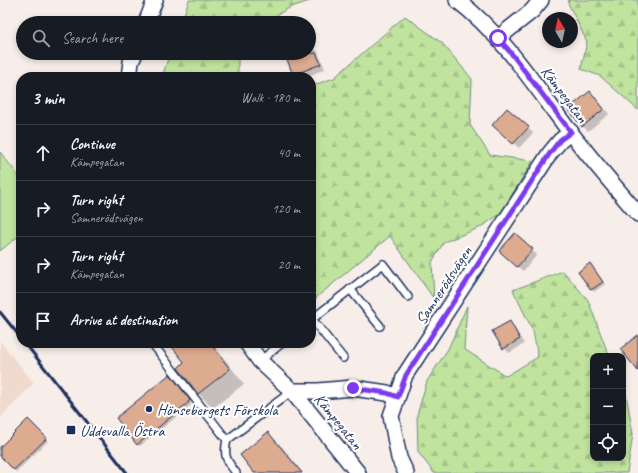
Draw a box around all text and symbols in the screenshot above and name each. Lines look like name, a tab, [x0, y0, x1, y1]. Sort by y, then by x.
north arrow	[542, 12, 578, 48]
search box	[16, 16, 316, 60]
icon: search	[30, 27, 52, 49]
text: Search here	[62, 29, 123, 48]
route start	[489, 29, 507, 47]
street label: Kämpegatan	[536, 62, 593, 128]
text: 3 min	[32, 88, 65, 109]
text: Walk · 180 m	[241, 90, 300, 106]
text: Continue	[70, 135, 115, 154]
icon: ahead	[32, 142, 54, 164]
text: 40 m	[278, 145, 300, 161]
text: Kämpegatan	[70, 154, 124, 170]
text: Turn right	[70, 191, 123, 210]
icon: right	[32, 198, 54, 220]
text: 120 m	[272, 201, 300, 217]
text: Samnerödsvägen	[70, 210, 143, 226]
street label: Samnerödsvägen	[411, 242, 477, 329]
text: Turn right	[70, 247, 123, 266]
icon: right	[32, 254, 54, 276]
text: 20 m	[278, 257, 300, 273]
text: Kämpegatan	[70, 266, 124, 282]
icon: arrive	[32, 310, 54, 332]
text: Arrive at destination	[70, 311, 177, 330]
map controls	[590, 353, 626, 461]
button: +	[590, 353, 626, 389]
route end	[344, 379, 362, 397]
button: −	[590, 389, 626, 425]
street label: Kämpegatan	[310, 390, 367, 454]
place label: Hönsebergets Förskola	[157, 400, 279, 420]
marker: Hönsebergets Förskola	[144, 404, 154, 414]
place label: Uddevalla Östra	[80, 421, 165, 441]
marker: Uddevalla Östra	[65, 424, 77, 436]
button: locate	[590, 425, 626, 461]

